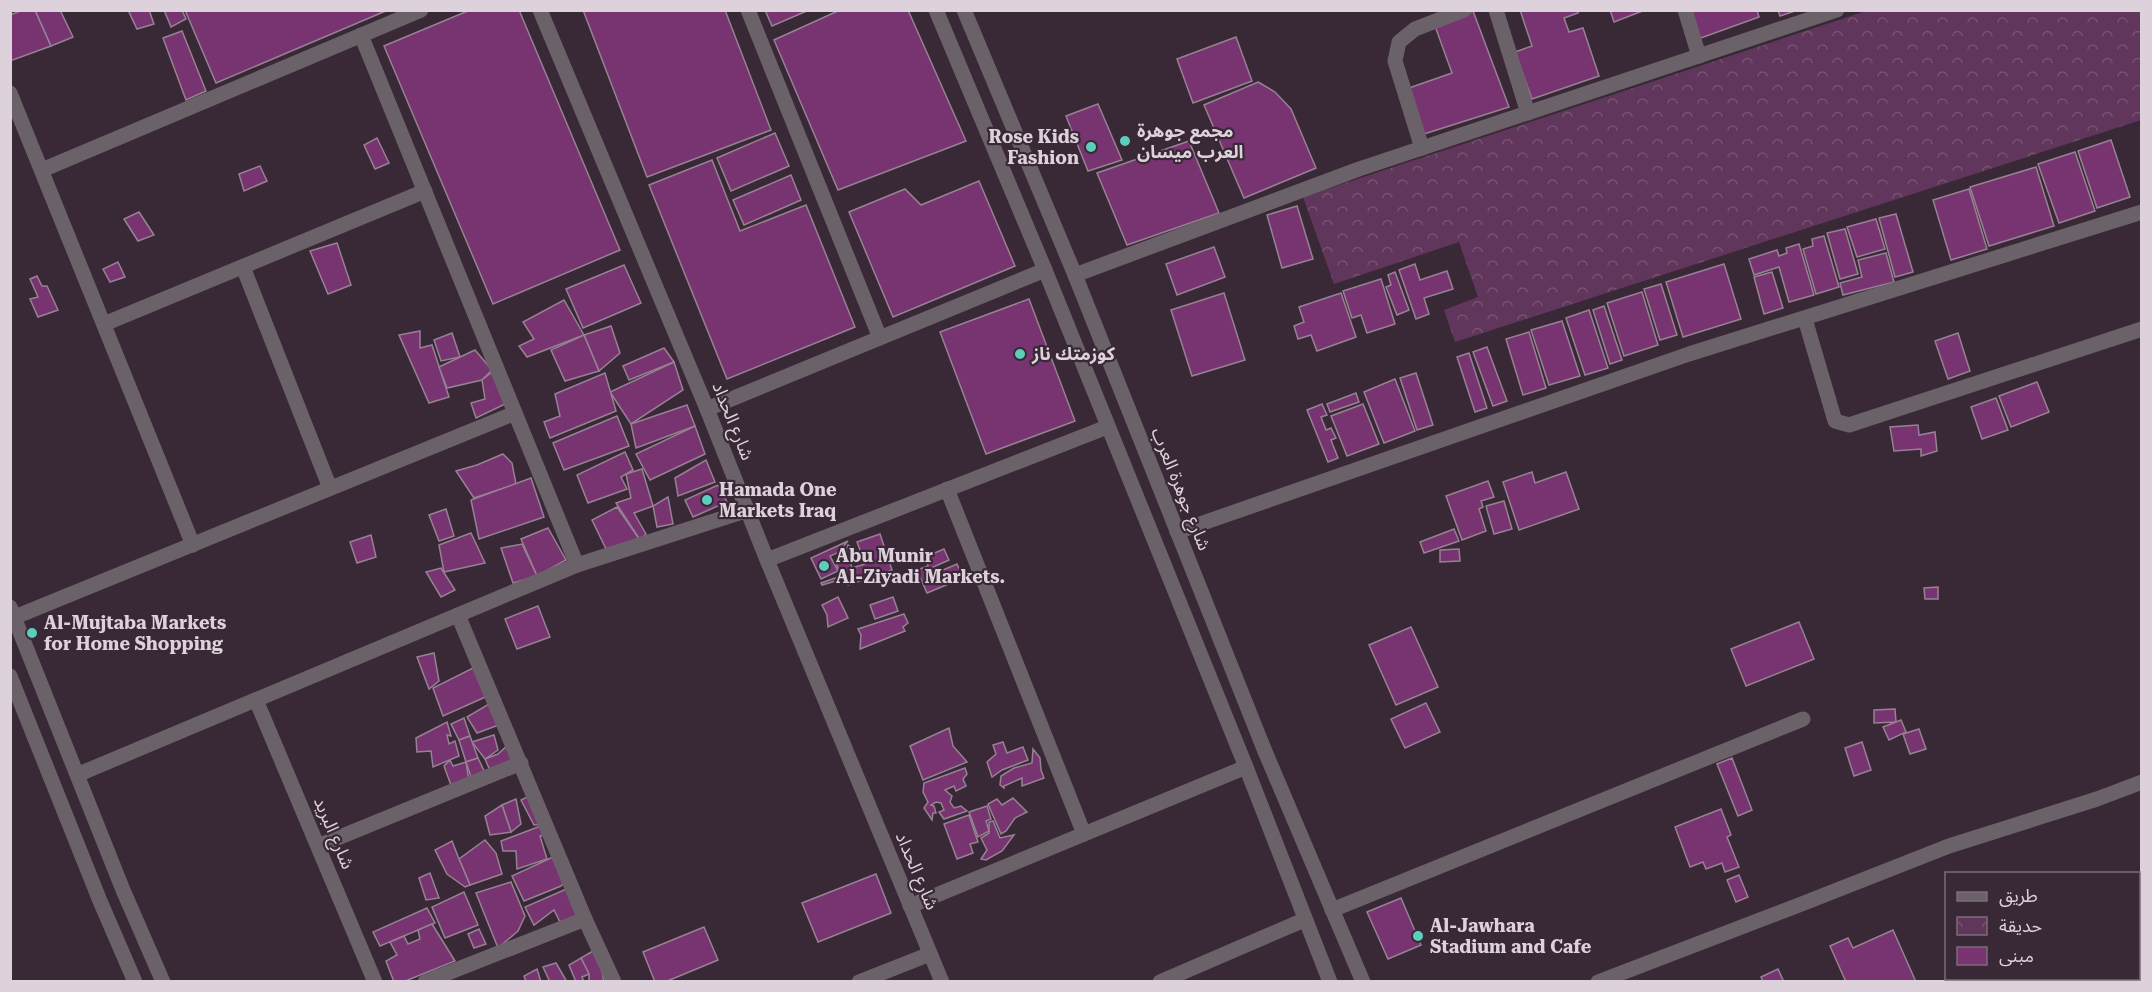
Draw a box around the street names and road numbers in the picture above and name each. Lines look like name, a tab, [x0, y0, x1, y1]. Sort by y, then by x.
street label: شارع الحداد	[705, 379, 759, 464]
street label: شارع جوهرة العرب	[1144, 424, 1216, 555]
street label: شارع البريد	[306, 794, 359, 874]
street label: شارع الحداد	[888, 829, 943, 914]

